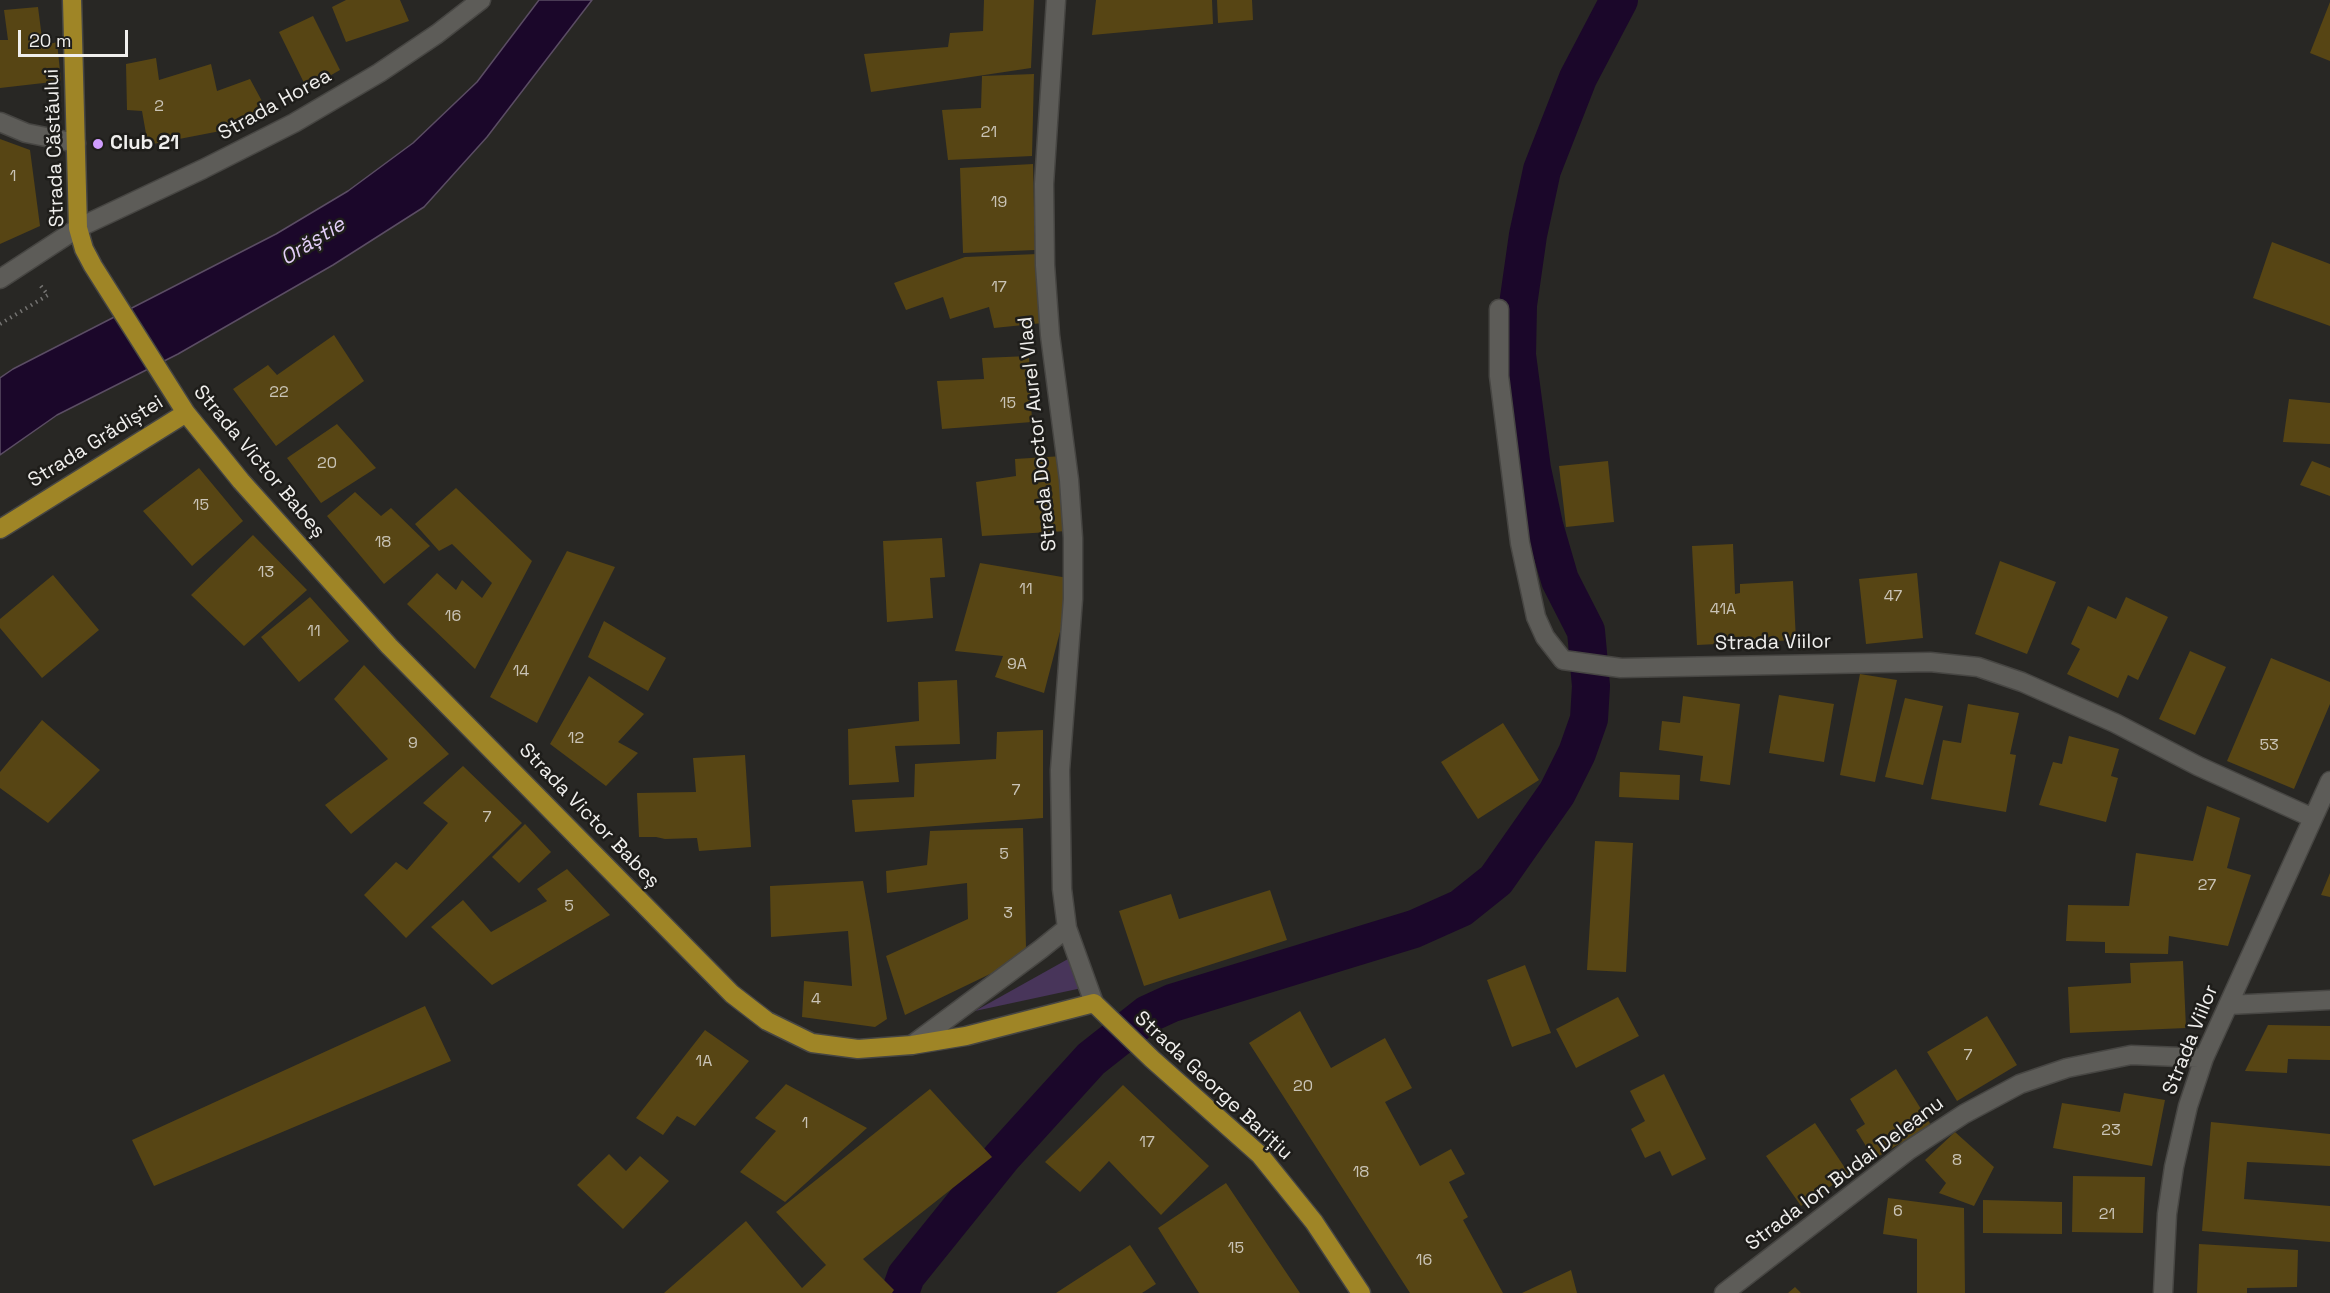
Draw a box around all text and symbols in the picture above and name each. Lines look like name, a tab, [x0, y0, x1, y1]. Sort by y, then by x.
scale bar	[21, 18, 130, 56]
text: 20 m	[29, 29, 72, 52]
street label: Strada Horea	[214, 64, 336, 146]
street label: Strada Căstăului	[40, 68, 70, 228]
house number: 2	[154, 97, 164, 117]
house number: 21	[981, 123, 997, 143]
place label: Club 21	[110, 132, 179, 156]
marker: Club 21	[91, 137, 105, 151]
house number: 1	[10, 167, 16, 187]
house number: 19	[991, 193, 1007, 213]
water label: Orăștie	[276, 212, 350, 272]
house number: 17	[991, 278, 1007, 298]
street label: Strada Doctor Aurel Vlad	[1014, 316, 1062, 552]
street label: Strada Victor Babeș	[188, 381, 330, 543]
house number: 22	[269, 383, 289, 403]
street label: Strada Grădiștei	[24, 391, 168, 493]
house number: 15	[1000, 394, 1016, 414]
house number: 20	[317, 454, 337, 474]
house number: 15	[193, 496, 209, 516]
house number: 18	[375, 533, 391, 553]
house number: 13	[258, 563, 274, 583]
house number: 11	[1019, 580, 1033, 600]
house number: 47	[1884, 587, 1902, 607]
house number: 41A	[1710, 600, 1736, 620]
house number: 16	[445, 607, 461, 627]
house number: 11	[307, 622, 321, 642]
street label: Strada Viilor	[1715, 630, 1831, 656]
house number: 9A	[1007, 655, 1027, 675]
house number: 14	[513, 662, 529, 682]
house number: 12	[568, 729, 584, 749]
house number: 9	[408, 734, 418, 754]
house number: 53	[2259, 736, 2279, 756]
street label: Strada Victor Babeș	[514, 739, 664, 893]
house number: 7	[1011, 781, 1021, 801]
house number: 7	[482, 808, 492, 828]
house number: 5	[999, 845, 1009, 865]
house number: 27	[2198, 876, 2216, 896]
house number: 5	[564, 897, 574, 917]
house number: 3	[1003, 904, 1013, 924]
street label: Strada Viilor	[2158, 982, 2224, 1098]
house number: 4	[811, 990, 821, 1010]
street label: Strada George Barițiu	[1129, 1007, 1297, 1165]
house number: 7	[1963, 1046, 1973, 1066]
house number: 1A	[696, 1052, 712, 1072]
house number: 20	[1293, 1077, 1313, 1097]
street label: Strada Ion Budai Deleanu	[1741, 1092, 1949, 1256]
house number: 1	[802, 1114, 808, 1134]
house number: 23	[2101, 1121, 2121, 1141]
house number: 17	[1139, 1133, 1155, 1153]
house number: 8	[1952, 1151, 1962, 1171]
house number: 18	[1353, 1163, 1369, 1183]
house number: 6	[1893, 1202, 1903, 1222]
house number: 21	[2099, 1205, 2115, 1225]
house number: 15	[1228, 1239, 1244, 1259]
house number: 16	[1416, 1251, 1432, 1271]

